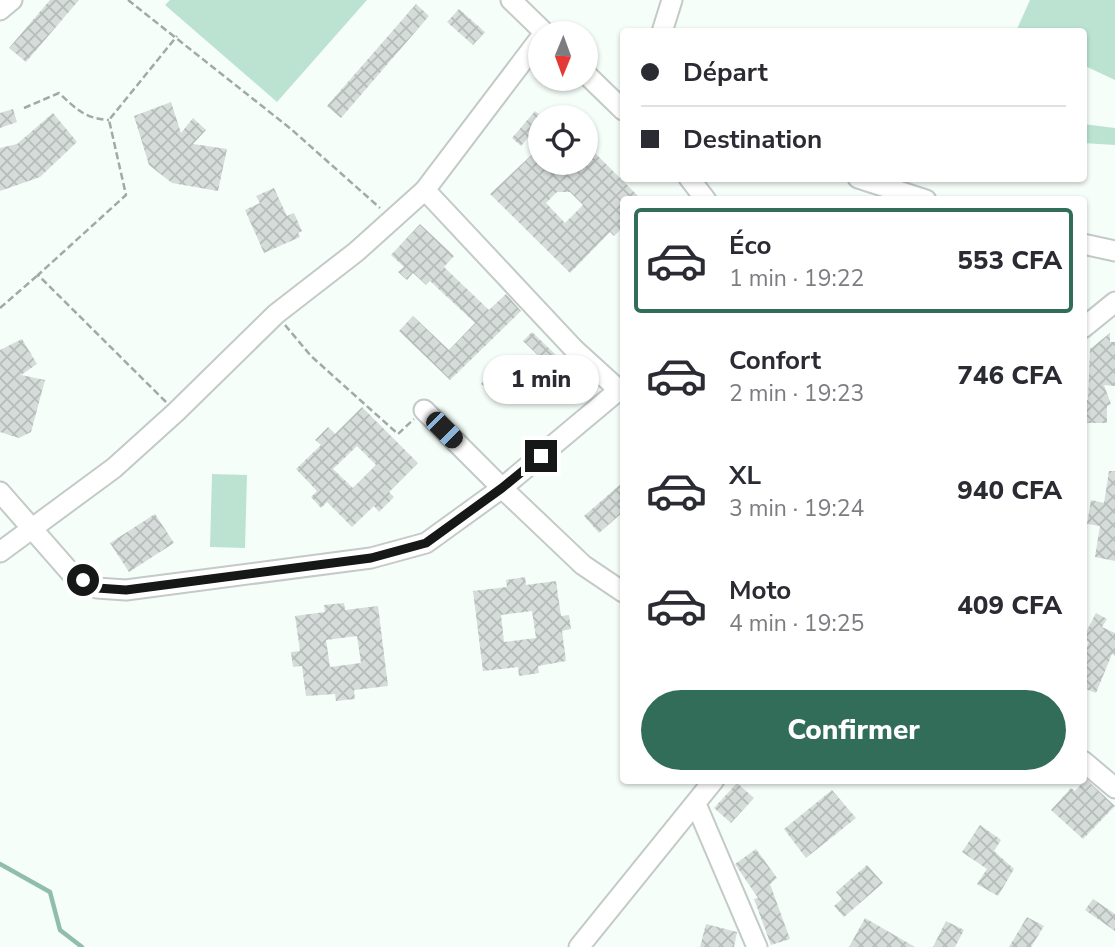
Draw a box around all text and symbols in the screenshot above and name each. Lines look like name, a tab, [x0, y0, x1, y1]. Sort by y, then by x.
north arrow	[528, 21, 598, 91]
map controls	[528, 21, 598, 175]
text: Départ	[683, 55, 768, 90]
button: locate	[528, 105, 598, 175]
text: Destination	[683, 122, 822, 157]
text: Éco	[729, 228, 771, 263]
icon: car	[645, 229, 708, 292]
text: 553 CFA	[957, 243, 1062, 278]
text: 1 min · 19:22	[729, 263, 864, 294]
text: Confort	[729, 343, 821, 378]
icon: car	[645, 344, 708, 407]
callout: 1 min	[483, 354, 599, 404]
text: 746 CFA	[957, 358, 1062, 393]
text: 1 min	[511, 364, 571, 395]
text: 2 min · 19:23	[729, 378, 864, 409]
car	[422, 408, 467, 452]
route end	[525, 440, 557, 472]
text: XL	[729, 458, 761, 493]
icon: car	[645, 459, 708, 522]
text: 940 CFA	[957, 473, 1062, 508]
text: 3 min · 19:24	[729, 493, 864, 524]
route start	[67, 564, 99, 596]
text: Moto	[729, 573, 791, 608]
icon: car	[645, 574, 708, 637]
text: 409 CFA	[957, 588, 1062, 623]
text: 4 min · 19:25	[729, 608, 864, 639]
button: Confirmer	[641, 690, 1066, 770]

